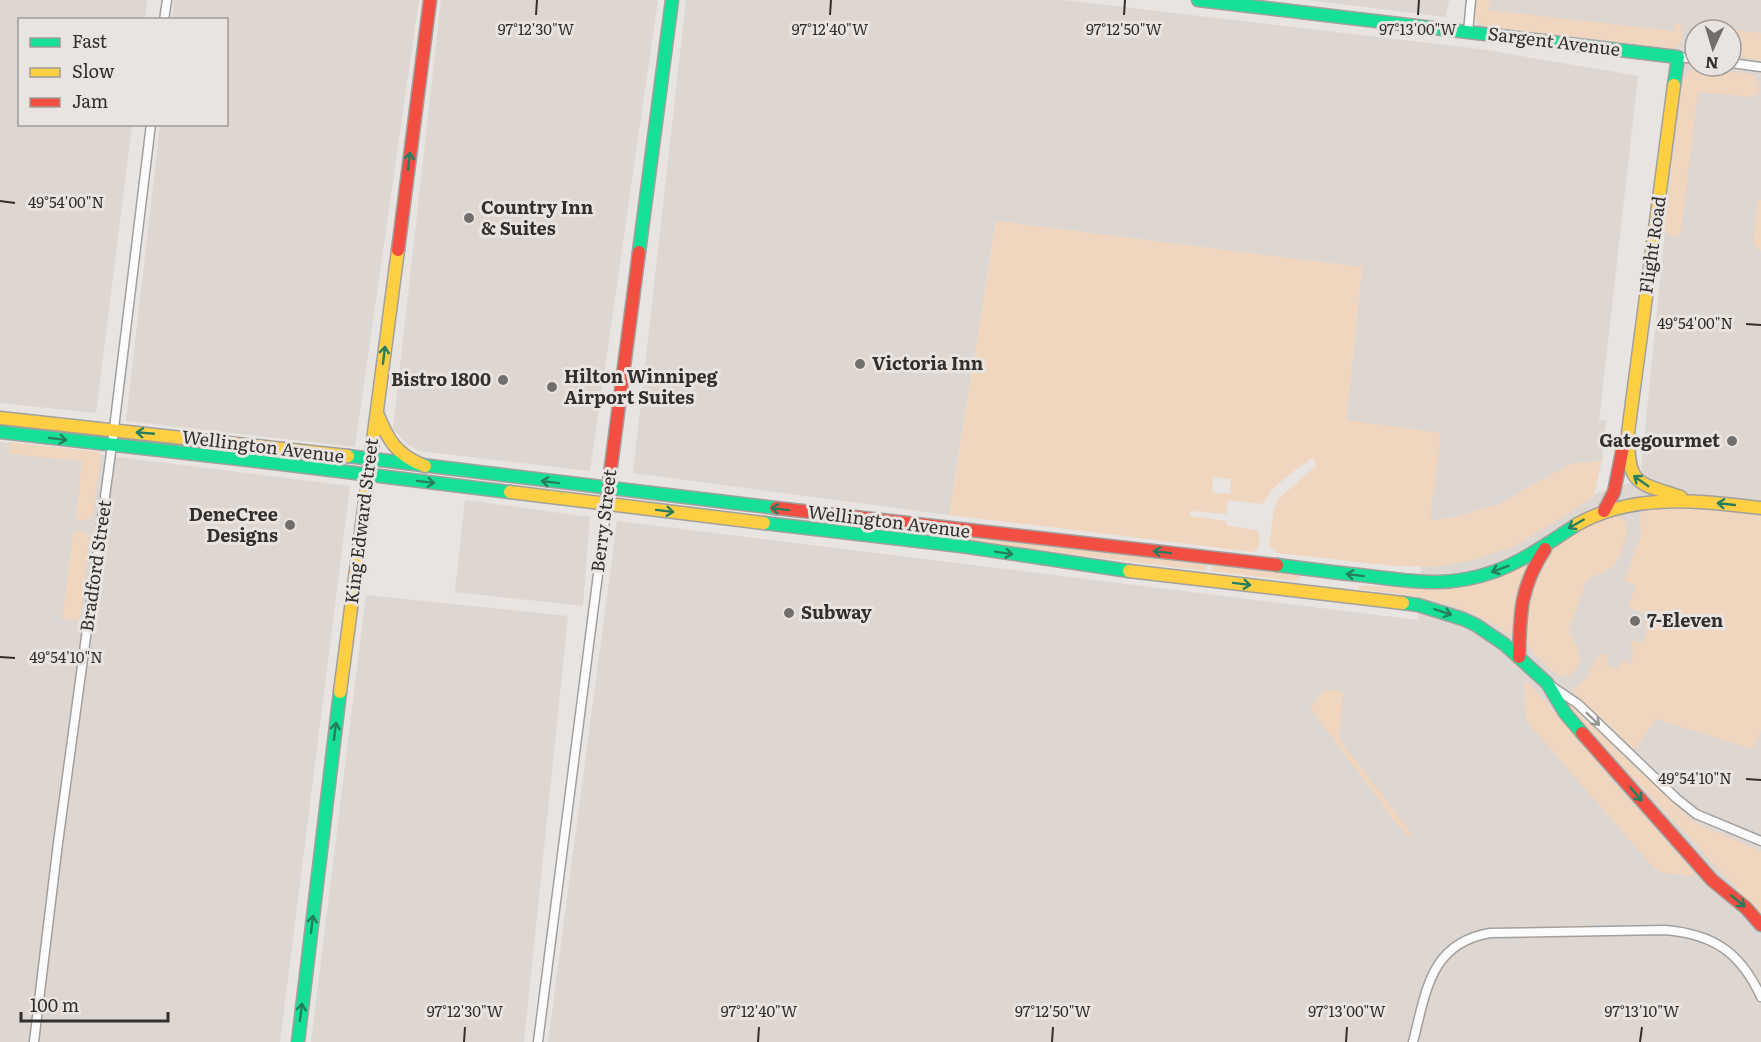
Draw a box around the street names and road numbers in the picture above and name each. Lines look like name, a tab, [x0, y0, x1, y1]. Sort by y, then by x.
street label: Sargent Avenue	[1487, 19, 1622, 62]
street label: Flight Road	[1631, 194, 1672, 295]
street label: Wellington Avenue	[180, 422, 346, 469]
street label: King Edward Street	[337, 436, 384, 605]
street label: Berry Street	[583, 467, 622, 574]
street label: Wellington Avenue	[806, 497, 972, 544]
street label: Bradford Street	[72, 498, 117, 633]

